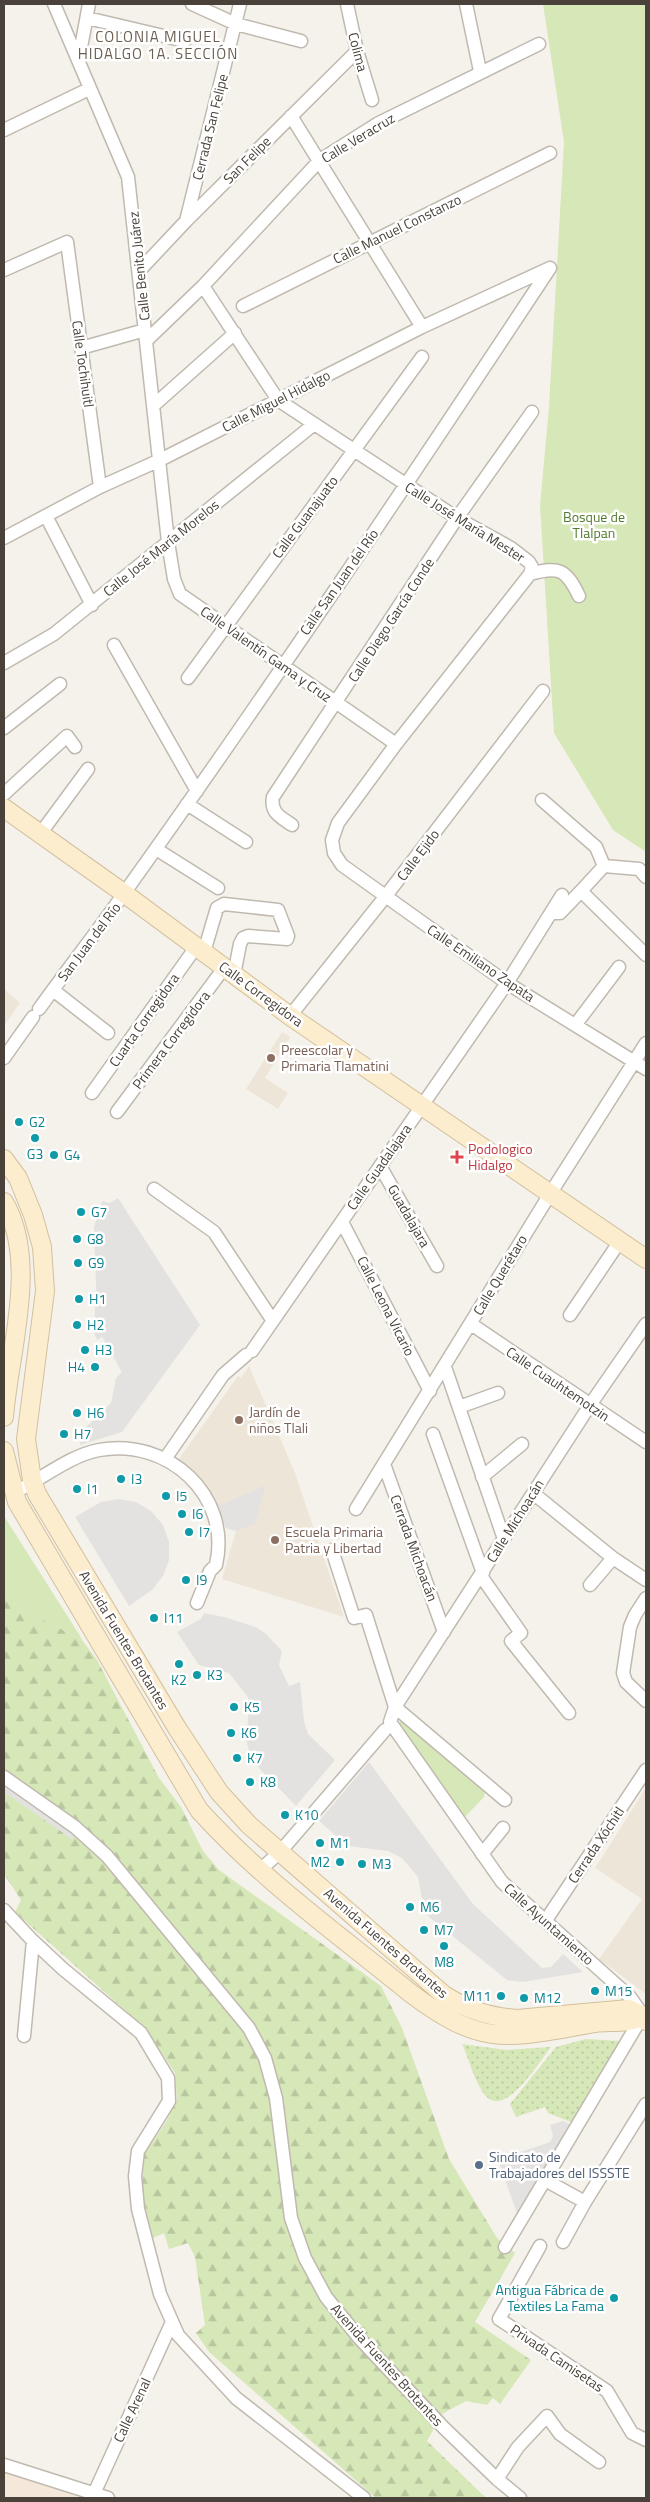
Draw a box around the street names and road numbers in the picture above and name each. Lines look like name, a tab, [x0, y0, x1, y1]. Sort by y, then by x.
street label: Colima	[343, 30, 374, 74]
street label: Cerrada San Felipe	[186, 72, 233, 182]
street label: Calle Veracruz	[317, 107, 399, 168]
street label: San Felipe	[218, 131, 275, 188]
street label: Calle Manuel Constanzo	[329, 188, 464, 269]
street label: Calle Benito Juárez	[122, 210, 155, 322]
street label: Calle Tochihuitl	[67, 319, 100, 409]
street label: Calle Miguel Hidalgo	[218, 364, 333, 437]
street label: Calle Guanajuato	[267, 471, 343, 562]
street label: Calle José María Mester	[401, 476, 530, 567]
street label: Calle José María Morelos	[98, 494, 223, 601]
street label: Calle San Juan del Río	[294, 524, 383, 639]
street label: Calle Diego García Conde	[342, 553, 439, 686]
street label: Calle Valentín Gama y Cruz	[196, 600, 336, 707]
street label: Calle Ejido	[391, 824, 444, 885]
street label: San Juan del Río	[52, 898, 125, 986]
street label: Calle Emiliano Zapata	[423, 919, 539, 1006]
street label: Calle Corregidora	[215, 956, 308, 1031]
street label: Cuarta Corregidora	[103, 969, 184, 1071]
street label: Primera Corregidora	[127, 986, 215, 1093]
street label: Calle Guadalajara	[341, 1119, 416, 1214]
street label: Guadalajara	[383, 1180, 436, 1251]
street label: Calle Querétaro	[467, 1230, 532, 1319]
street label: Calle Leona Vicario	[352, 1252, 421, 1359]
street label: Calle Cuauhtemotzin	[502, 1341, 614, 1426]
street label: Calle Michoacán	[481, 1475, 549, 1566]
street label: Cerrada Michoacán	[385, 1491, 444, 1604]
street label: Avenida Fuentes Brotantes	[74, 1566, 174, 1713]
street label: Cerrada Xóchitl	[562, 1802, 629, 1887]
street label: Calle Ayuntamiento	[500, 1877, 599, 1970]
street label: Avenida Fuentes Brotantes	[319, 1883, 453, 2003]
street label: Avenida Fuentes Brotantes	[326, 2299, 448, 2431]
street label: Privada Camisetas	[506, 2318, 608, 2397]
street label: Calle Arenal	[107, 2374, 156, 2446]

